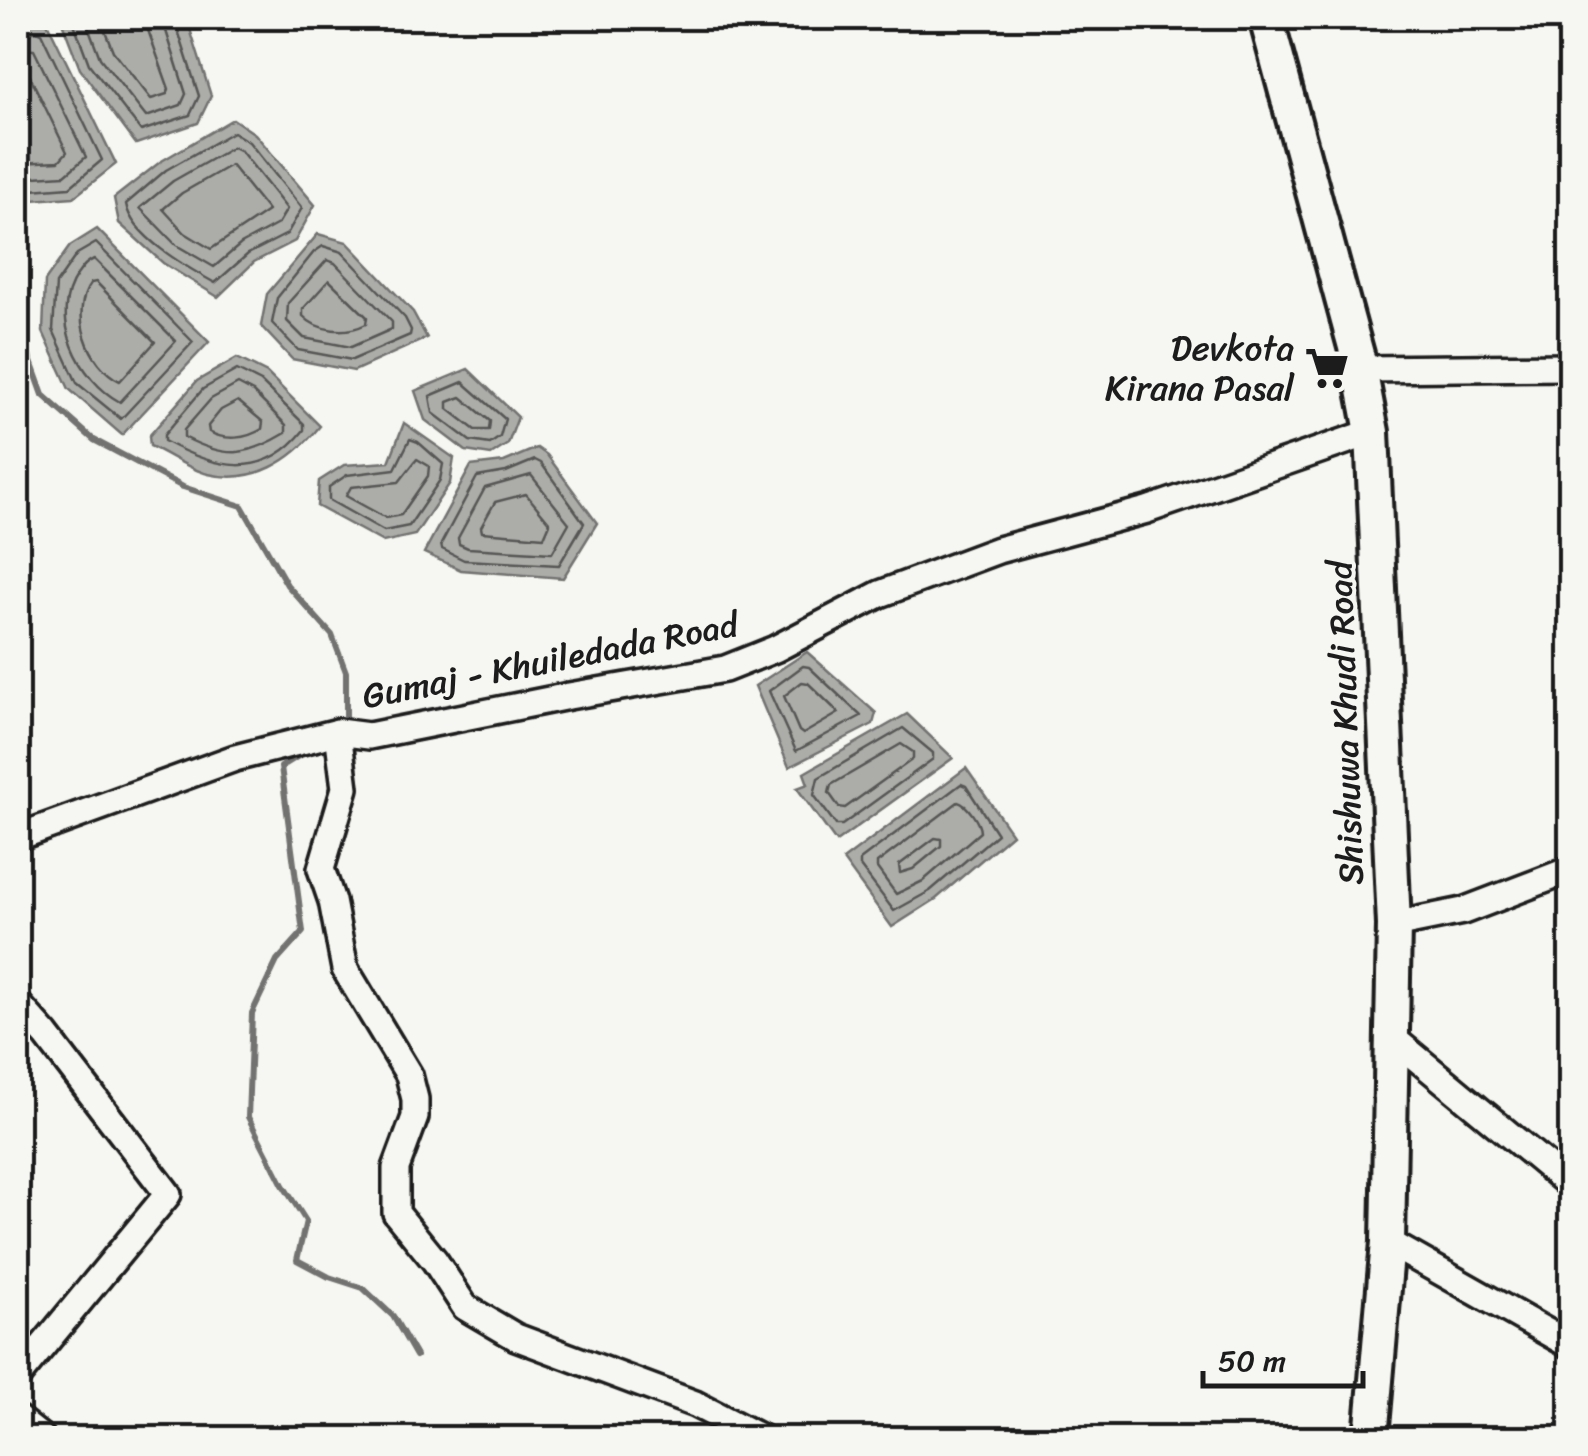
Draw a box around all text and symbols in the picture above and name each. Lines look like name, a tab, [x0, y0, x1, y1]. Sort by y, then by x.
place label: Devkota Kirana Pasal	[1105, 317, 1295, 419]
supermarket icon: Devkota Kirana Pasal	[1303, 344, 1351, 392]
street label: Shishuwa Khudi Road	[1308, 557, 1382, 886]
street label: Gumaj - Khuiledada Road	[357, 593, 746, 727]
scale bar	[1203, 1326, 1363, 1388]
text: 50 m	[1218, 1334, 1286, 1388]

